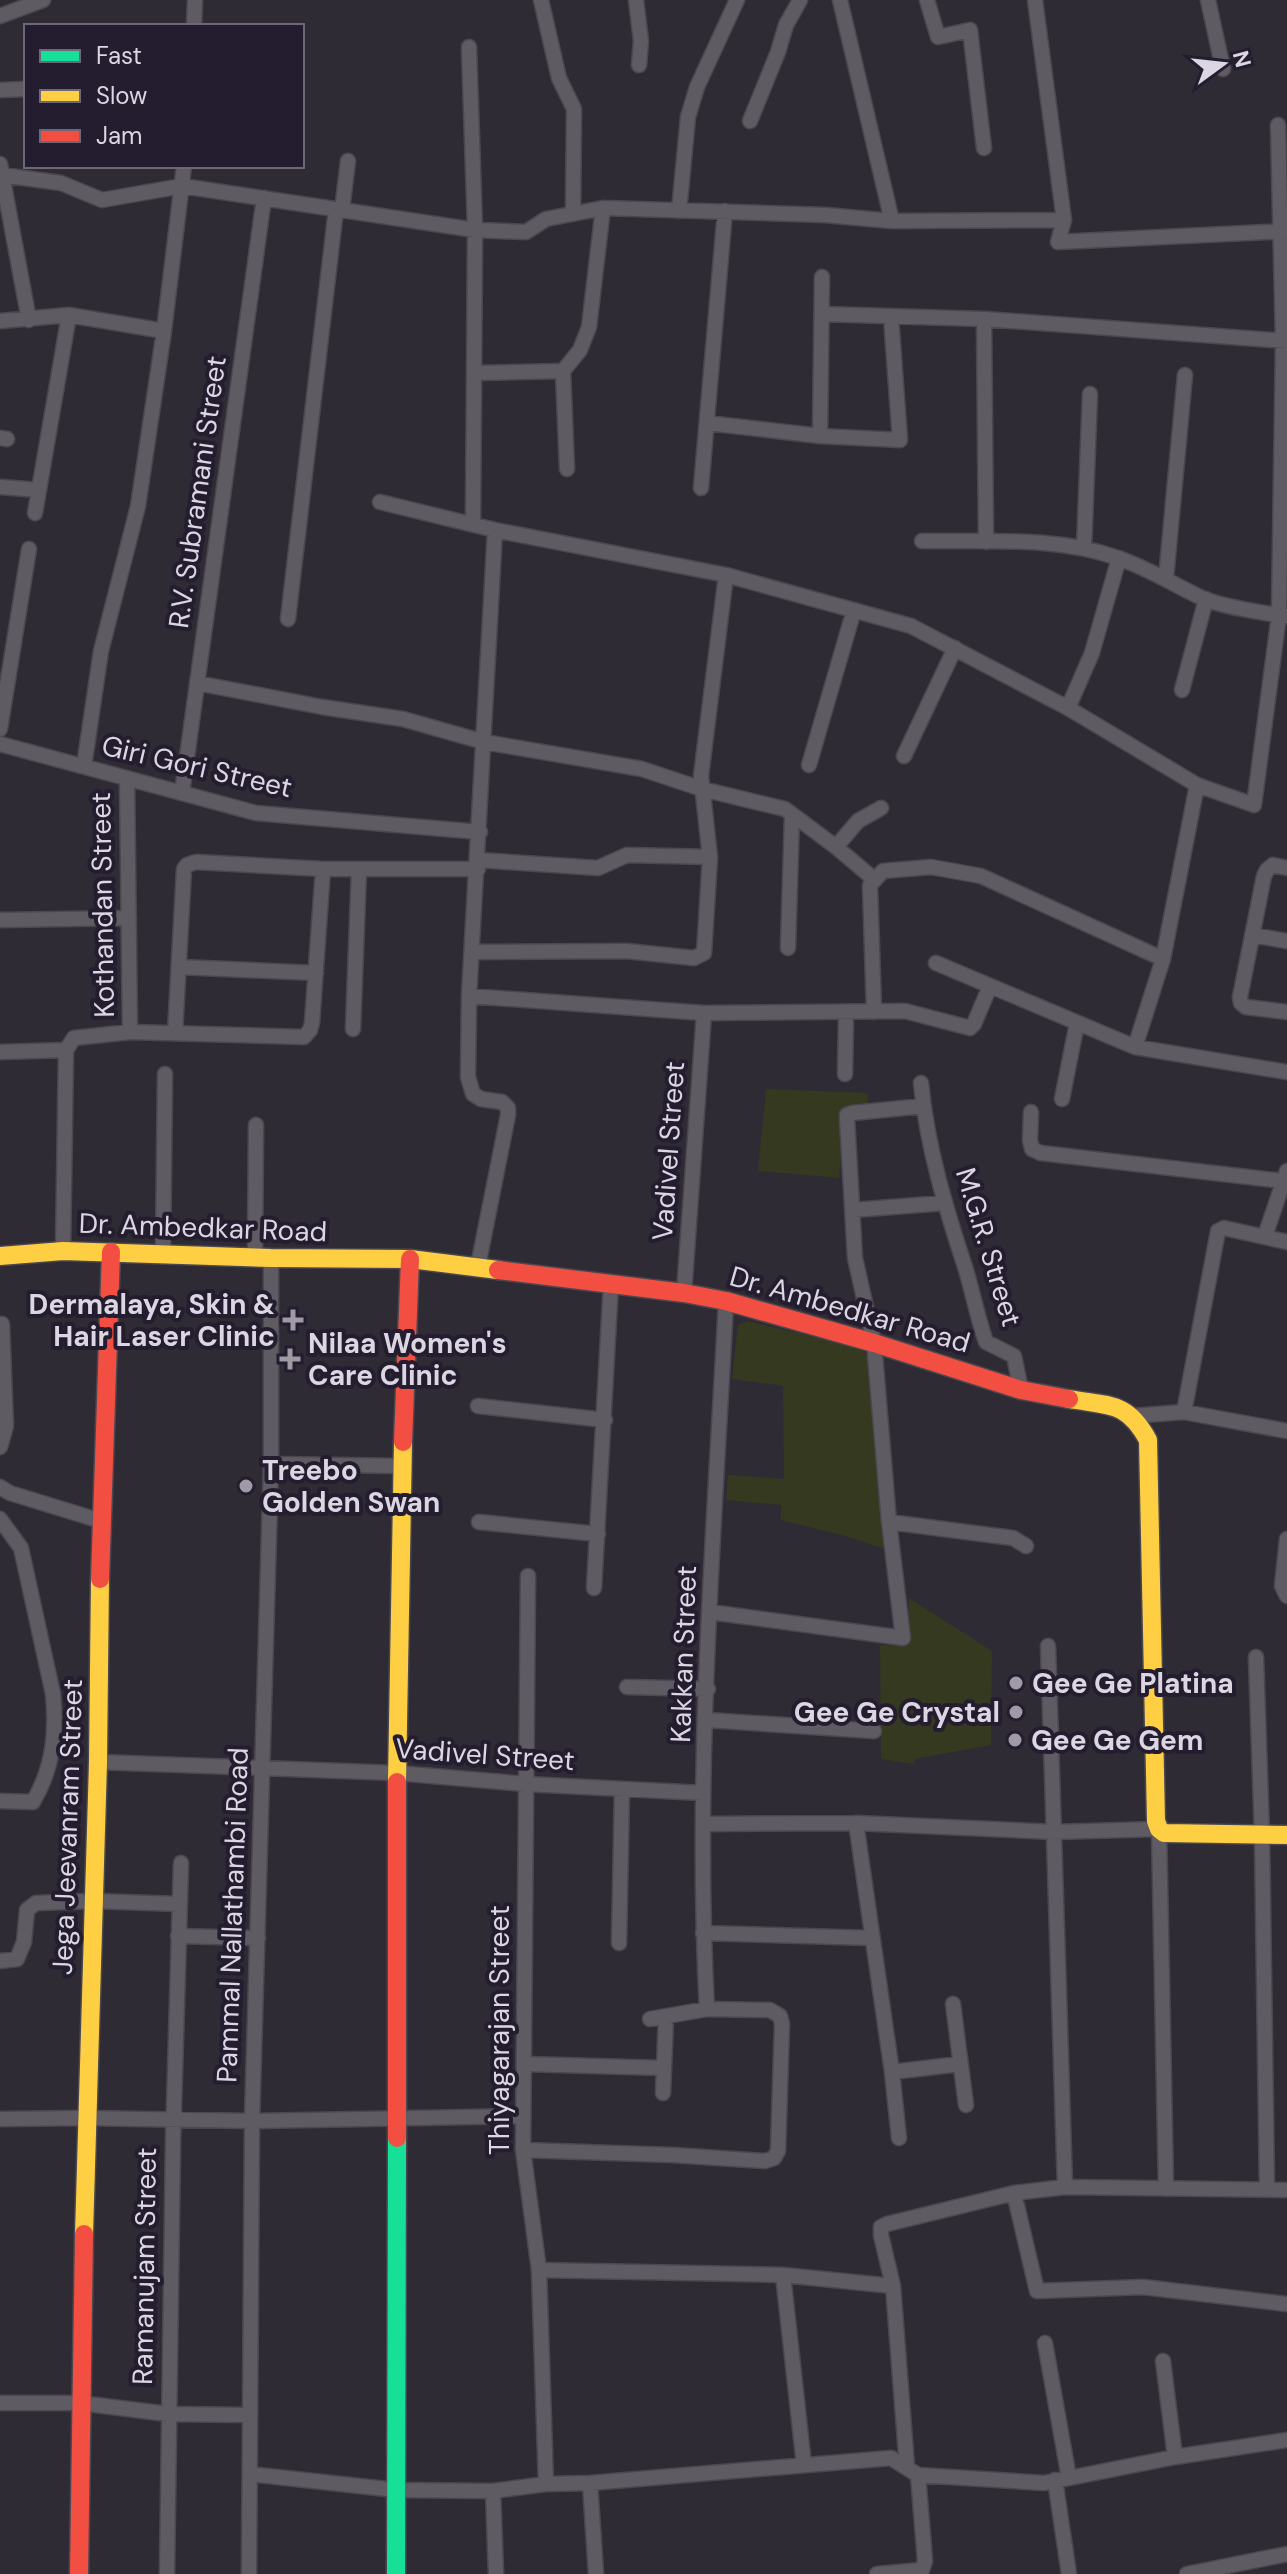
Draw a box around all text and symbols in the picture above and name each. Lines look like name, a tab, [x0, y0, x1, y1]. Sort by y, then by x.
legend	[24, 24, 304, 168]
north arrow	[1183, 24, 1263, 104]
text: Fast	[96, 40, 142, 71]
text: N	[1226, 47, 1258, 70]
text: Slow	[96, 80, 147, 111]
text: Jam	[96, 120, 142, 151]
street label: R.V. Subramani Street	[160, 354, 235, 631]
street label: Giri Gori Street	[98, 727, 296, 806]
street label: Kothandan Street	[82, 792, 123, 1018]
street label: Vadivel Street	[644, 1060, 693, 1242]
street label: M.G.R. Street	[947, 1163, 1030, 1331]
street label: Dr. Ambedkar Road	[78, 1205, 328, 1250]
street label: Dr. Ambedkar Road	[725, 1257, 974, 1361]
place label: Dermalaya, Skin & Hair Laser Clinic	[29, 1286, 275, 1355]
marker: Dermalaya, Skin & Hair Laser Clinic	[282, 1309, 304, 1331]
place label: Nilaa Women's Care Clinic	[308, 1325, 507, 1394]
marker: Nilaa Women's Care Clinic	[279, 1348, 301, 1370]
place label: Treebo Golden Swan	[262, 1452, 440, 1521]
marker: Treebo Golden Swan	[237, 1477, 255, 1495]
street label: Kakkan Street	[662, 1565, 705, 1743]
place label: Gee Ge Platina	[1032, 1665, 1234, 1702]
marker: Gee Ge Platina	[1007, 1674, 1025, 1692]
street label: Jega Jeevanram Street	[44, 1678, 91, 1976]
place label: Gee Ge Crystal	[794, 1694, 1000, 1731]
marker: Gee Ge Crystal	[1007, 1703, 1025, 1721]
place label: Gee Ge Gem	[1031, 1722, 1203, 1759]
street label: Vadivel Street	[394, 1730, 576, 1779]
marker: Gee Ge Gem	[1006, 1731, 1024, 1749]
street label: Pammal Nallathambi Road	[208, 1747, 257, 2083]
street label: Thiyagarajan Street	[481, 1905, 518, 2155]
street label: Ramanujam Street	[124, 2147, 165, 2385]

